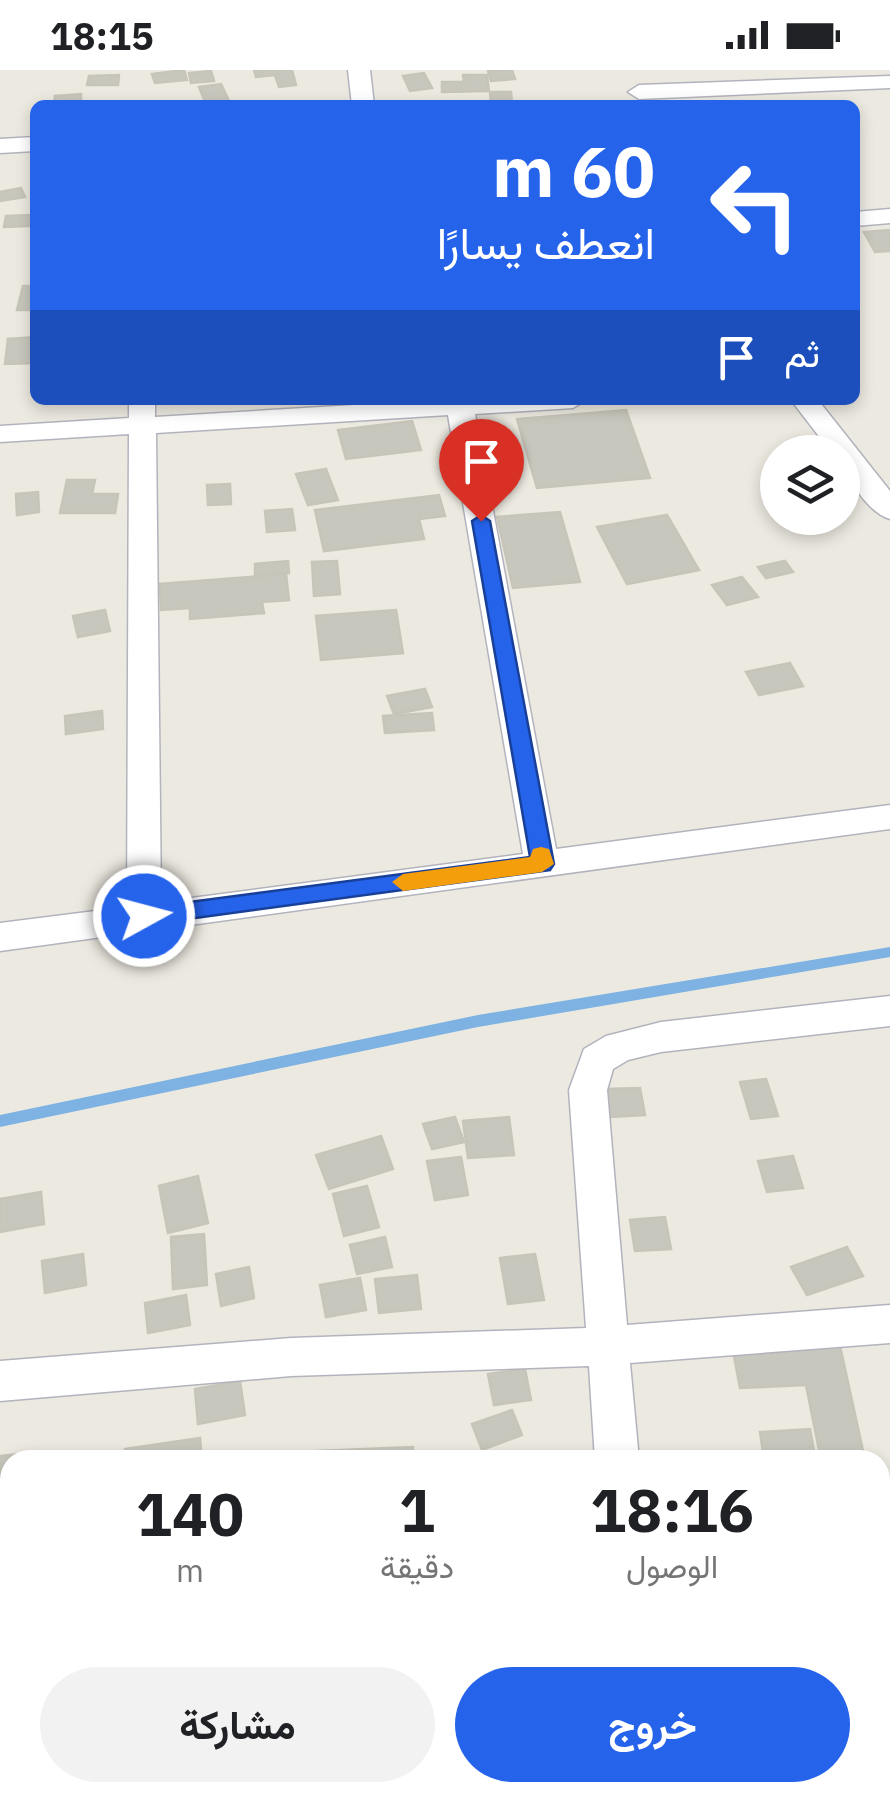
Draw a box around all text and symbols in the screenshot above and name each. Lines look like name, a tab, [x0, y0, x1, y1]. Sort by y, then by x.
text: 18:15	[50, 11, 154, 60]
text: 60 m	[492, 125, 655, 216]
icon: left	[690, 140, 820, 270]
text: انعطف يسارًا	[437, 213, 655, 271]
text: ثم	[784, 328, 820, 377]
icon: arrive	[709, 330, 764, 385]
pin	[439, 419, 524, 522]
icon: arrive	[454, 434, 509, 489]
map controls	[760, 435, 860, 535]
button: layers	[760, 435, 860, 535]
position arrow	[92, 864, 196, 968]
text: 1	[399, 1470, 435, 1549]
text: 18:16	[590, 1470, 754, 1549]
text: 140	[136, 1474, 244, 1553]
text: دقيقة	[380, 1545, 454, 1587]
text: الوصول	[626, 1545, 718, 1587]
text: m	[176, 1549, 204, 1591]
button: مشاركة	[40, 1667, 435, 1782]
button: خروج	[455, 1667, 850, 1782]

